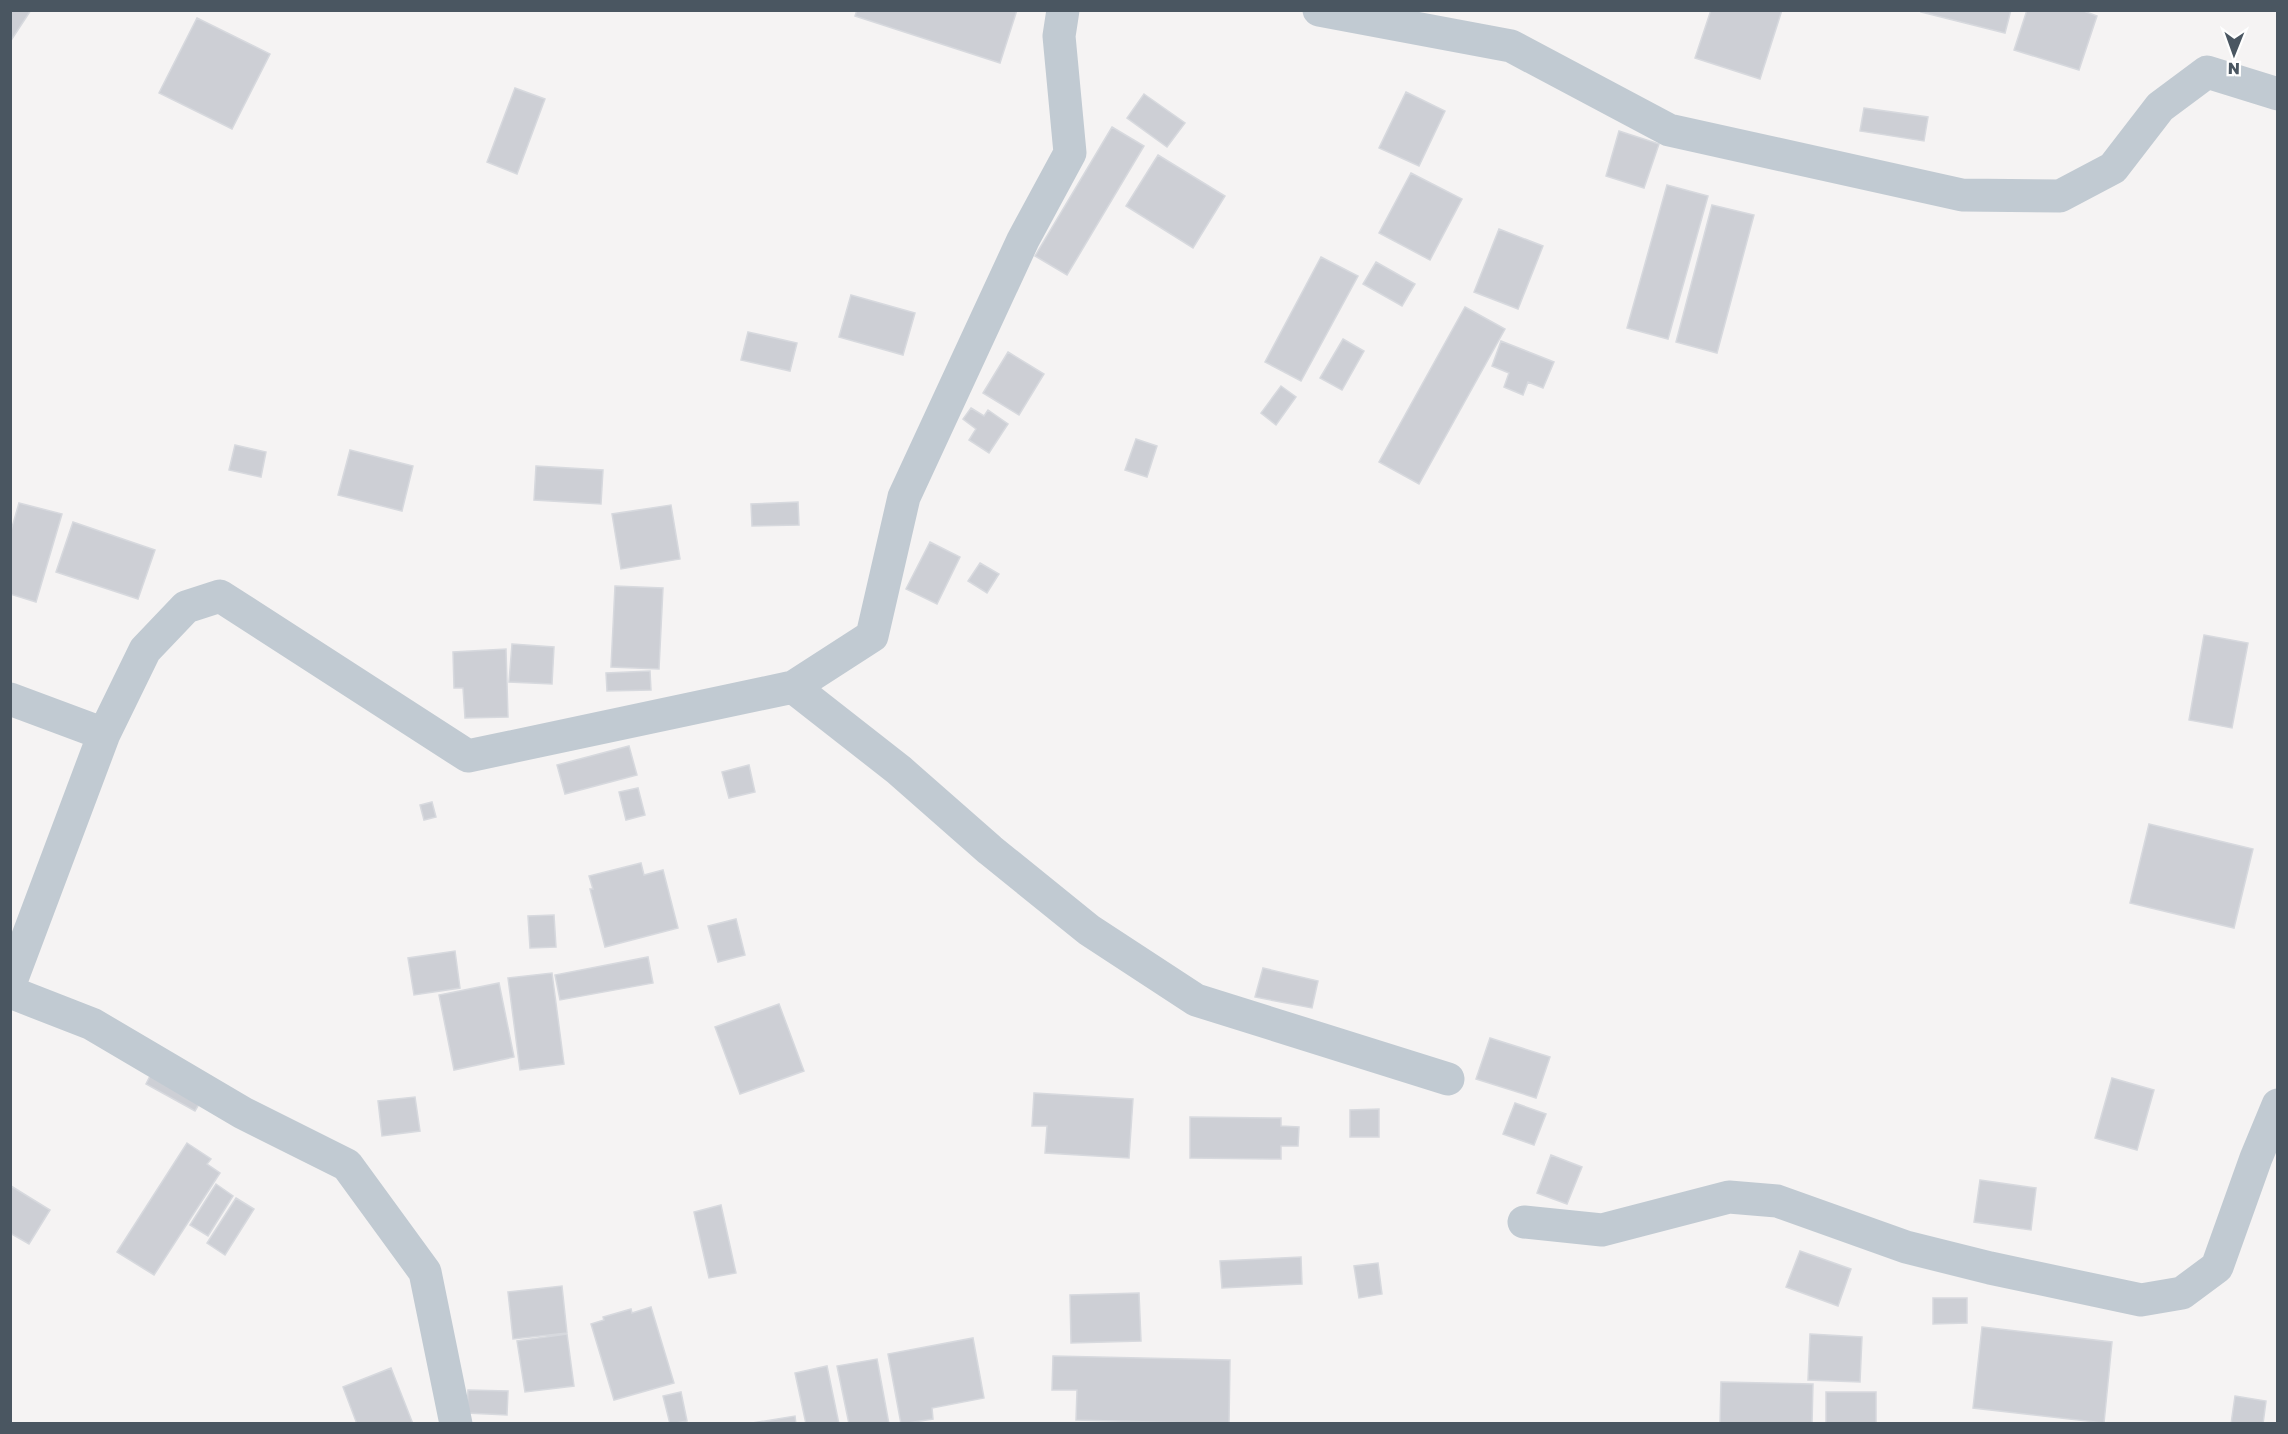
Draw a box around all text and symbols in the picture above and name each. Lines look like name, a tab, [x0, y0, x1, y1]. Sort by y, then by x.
north arrow	[2204, 24, 2264, 84]
text: N	[2227, 59, 2240, 79]

